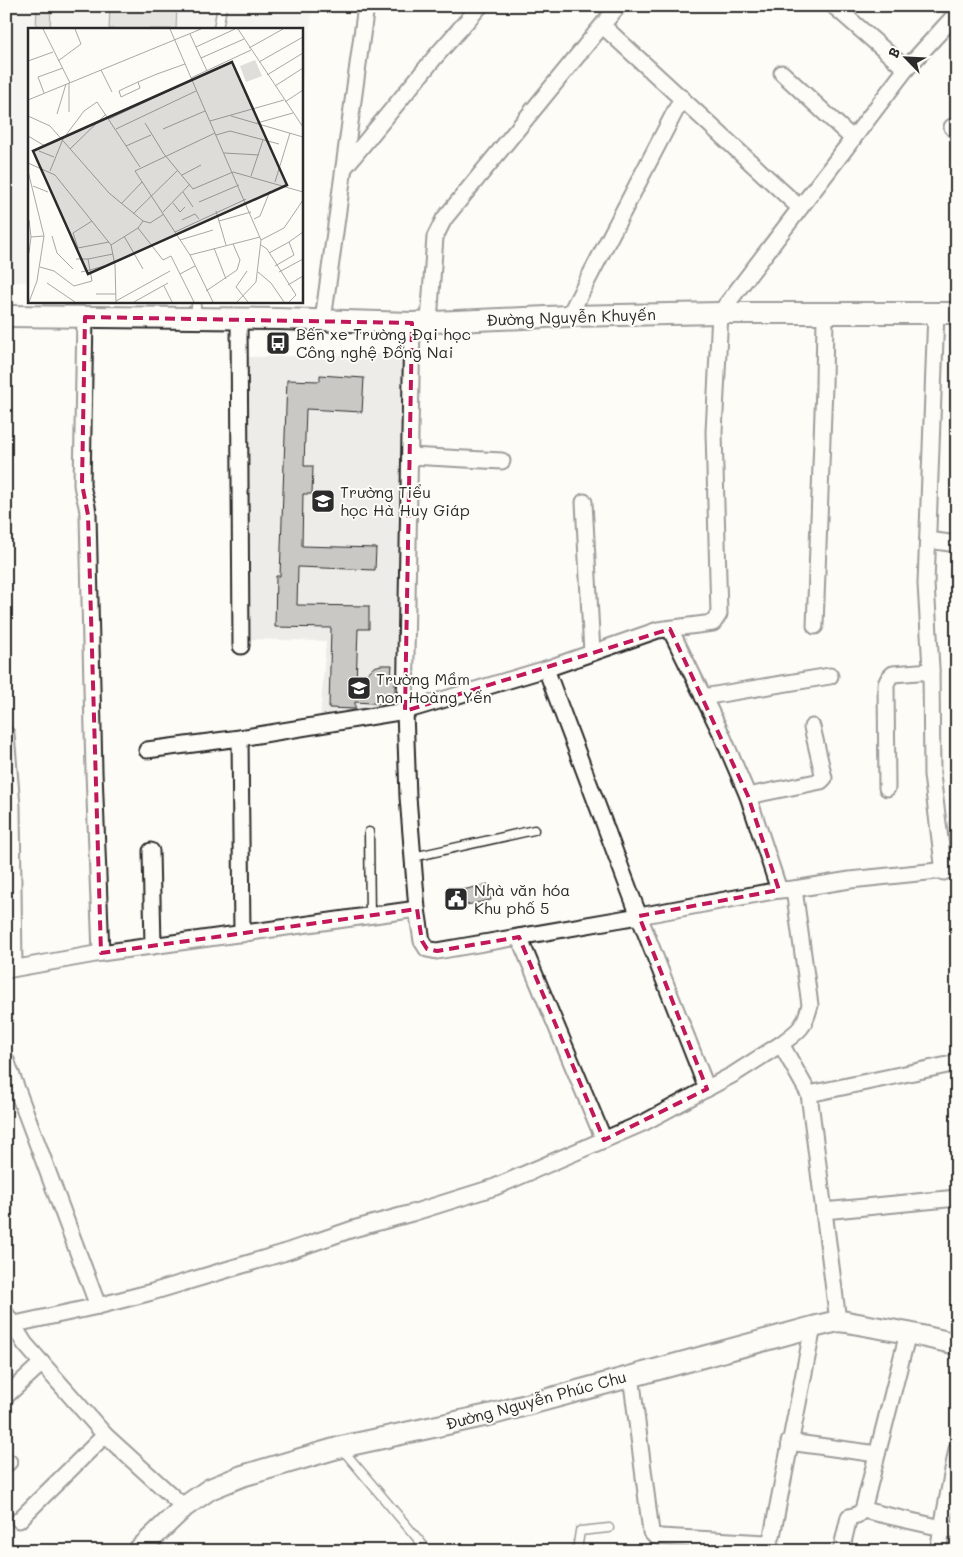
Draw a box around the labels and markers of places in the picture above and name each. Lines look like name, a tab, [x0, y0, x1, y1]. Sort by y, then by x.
place label: Bến xe Trường Đại học Công nghệ Đồng Nai	[296, 323, 471, 362]
bus stop icon: Bến xe Trường Đại học Công nghệ Đồng Nai	[265, 330, 291, 356]
place label: Trường Tiểu học Hà Huy Giáp	[340, 481, 470, 520]
school or university icon: Trường Tiểu học Hà Huy Giáp	[310, 488, 336, 514]
place label: Trường Mầm non Hoàng Yến	[376, 668, 492, 707]
school or university icon: Trường Mầm non Hoàng Yến	[346, 675, 372, 701]
place label: Nhà văn hóa Khu phố 5	[474, 879, 570, 918]
public building icon: Nhà văn hóa Khu phố 5	[443, 886, 469, 912]

